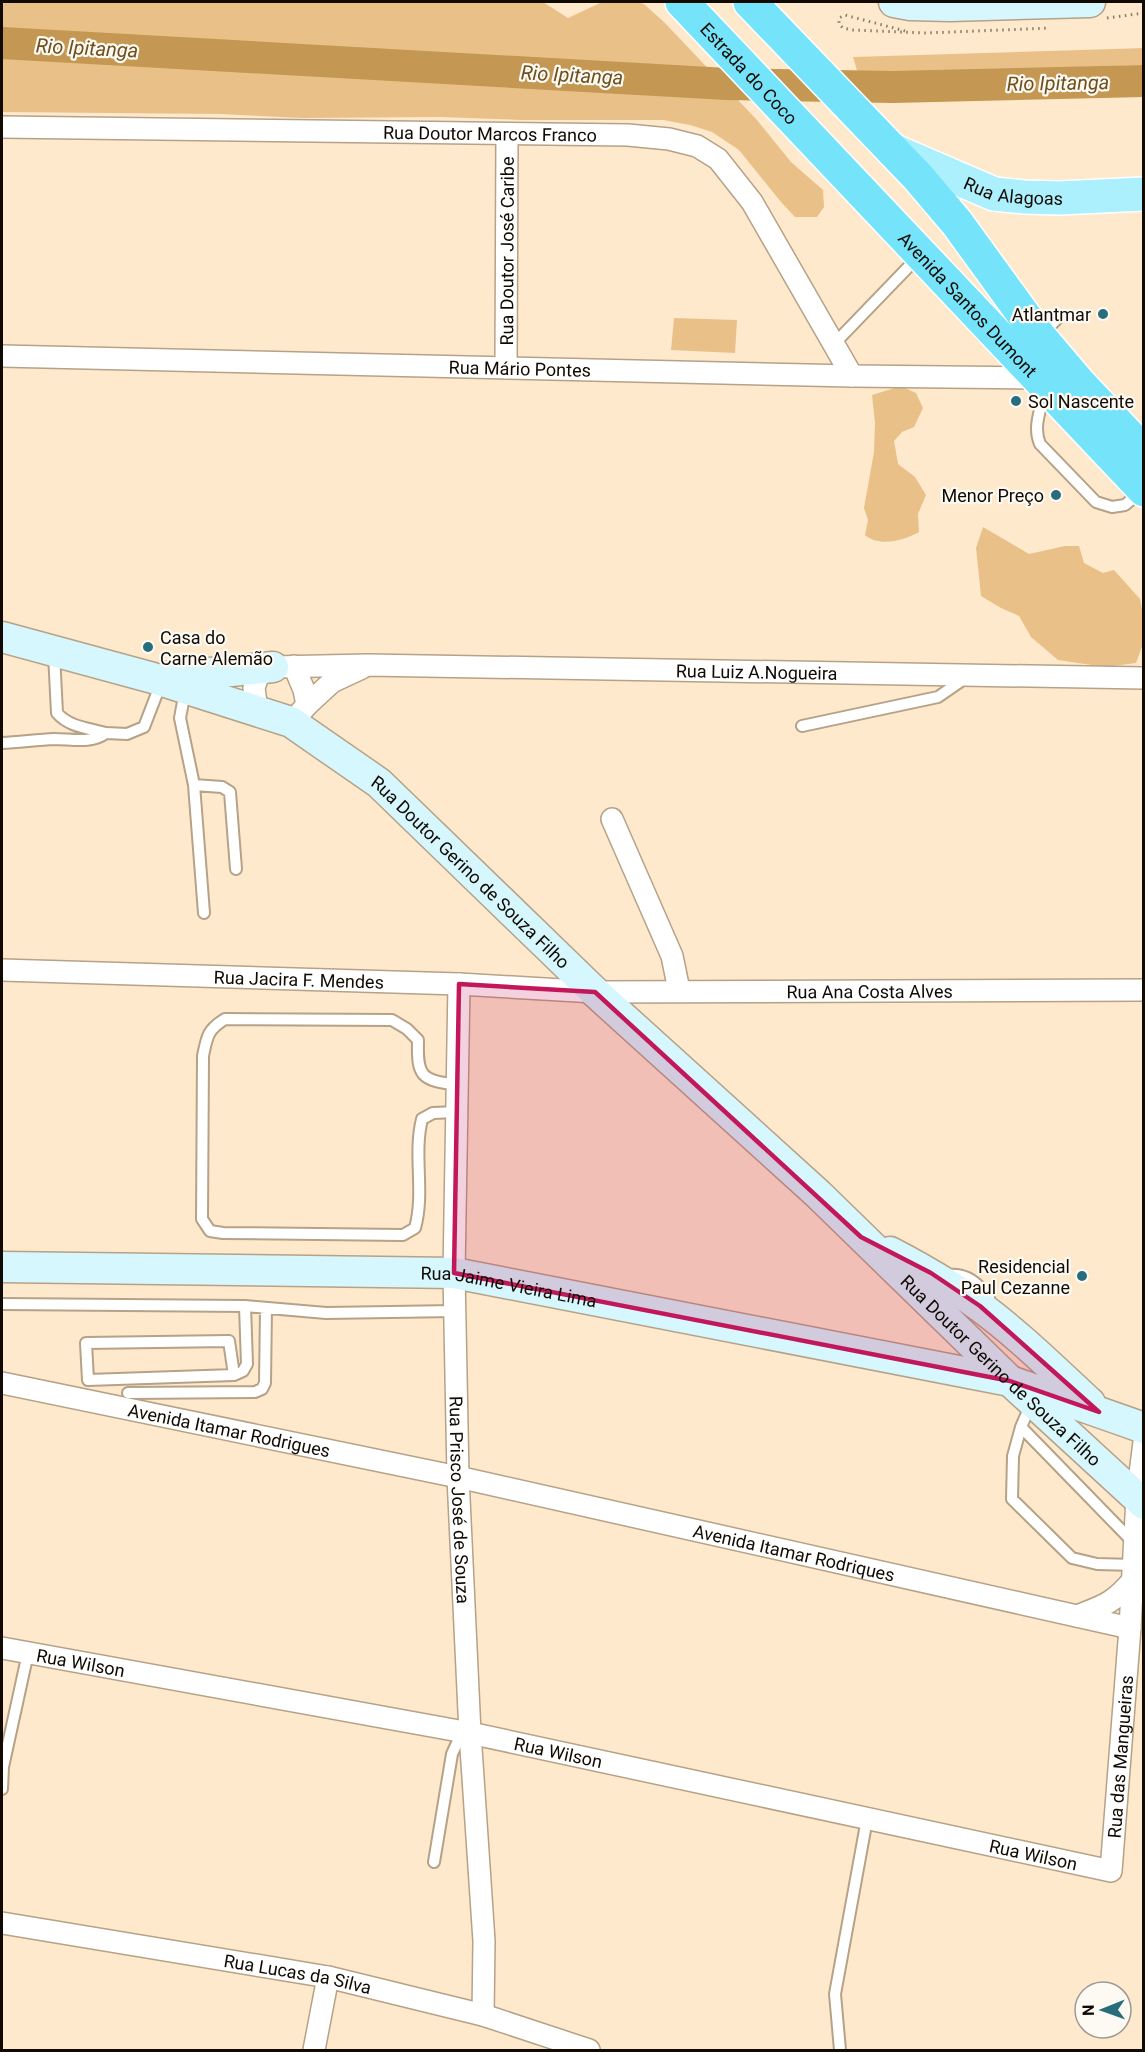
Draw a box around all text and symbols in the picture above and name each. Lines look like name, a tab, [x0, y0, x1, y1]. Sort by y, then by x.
street label: Estrada do Coco	[696, 18, 802, 128]
water label: Rio Ipitanga	[35, 33, 139, 63]
water label: Rio Ipitanga	[520, 60, 624, 90]
water label: Rio Ipitanga	[1006, 70, 1110, 96]
street label: Rua Doutor Marcos Franco	[383, 121, 597, 145]
street label: Rua Doutor José Caribe	[496, 156, 517, 346]
street label: Rua Alagoas	[961, 172, 1063, 209]
street label: Avenida Santos Dumont	[894, 227, 1042, 381]
place label: Atlantmar	[1012, 304, 1091, 325]
marker: Atlantmar	[1096, 307, 1110, 321]
street label: Rua Mário Pontes	[449, 356, 591, 380]
place label: Sol Nascente	[1028, 391, 1134, 412]
marker: Sol Nascente	[1009, 394, 1023, 408]
place label: Menor Preço	[941, 485, 1044, 506]
marker: Menor Preço	[1049, 488, 1063, 502]
place label: Casa do Carne Alemão	[160, 627, 273, 669]
marker: Casa do Carne Alemão	[141, 640, 155, 654]
street label: Rua Luiz A.Nogueira	[676, 660, 837, 683]
street label: Rua Doutor Gerino de Souza Filho	[368, 771, 574, 972]
street label: Rua Jacira F. Mendes	[213, 966, 384, 992]
street label: Rua Ana Costa Alves	[786, 980, 953, 1002]
place label: Residencial Paul Cezanne	[961, 1256, 1070, 1298]
street label: Rua Jaime Vieira Lima	[420, 1262, 599, 1311]
marker: Residencial Paul Cezanne	[1075, 1269, 1089, 1283]
street label: Rua Doutor Gerino de Souza Filho	[897, 1270, 1106, 1470]
street label: Rua Prisco José de Souza	[446, 1396, 474, 1604]
street label: Avenida Itamar Rodrigues	[126, 1399, 332, 1461]
street label: Avenida Itamar Rodriques	[691, 1520, 897, 1585]
street label: Rua Wilson	[35, 1644, 127, 1681]
street label: Rua das Mangueiras	[1103, 1674, 1137, 1839]
street label: Rua Wilson	[512, 1732, 604, 1772]
street label: Rua Wilson	[987, 1835, 1079, 1874]
street label: Rua Lucas da Silva	[222, 1949, 374, 1998]
north arrow	[1073, 1980, 1133, 2040]
text: N	[1079, 2004, 1098, 2016]

